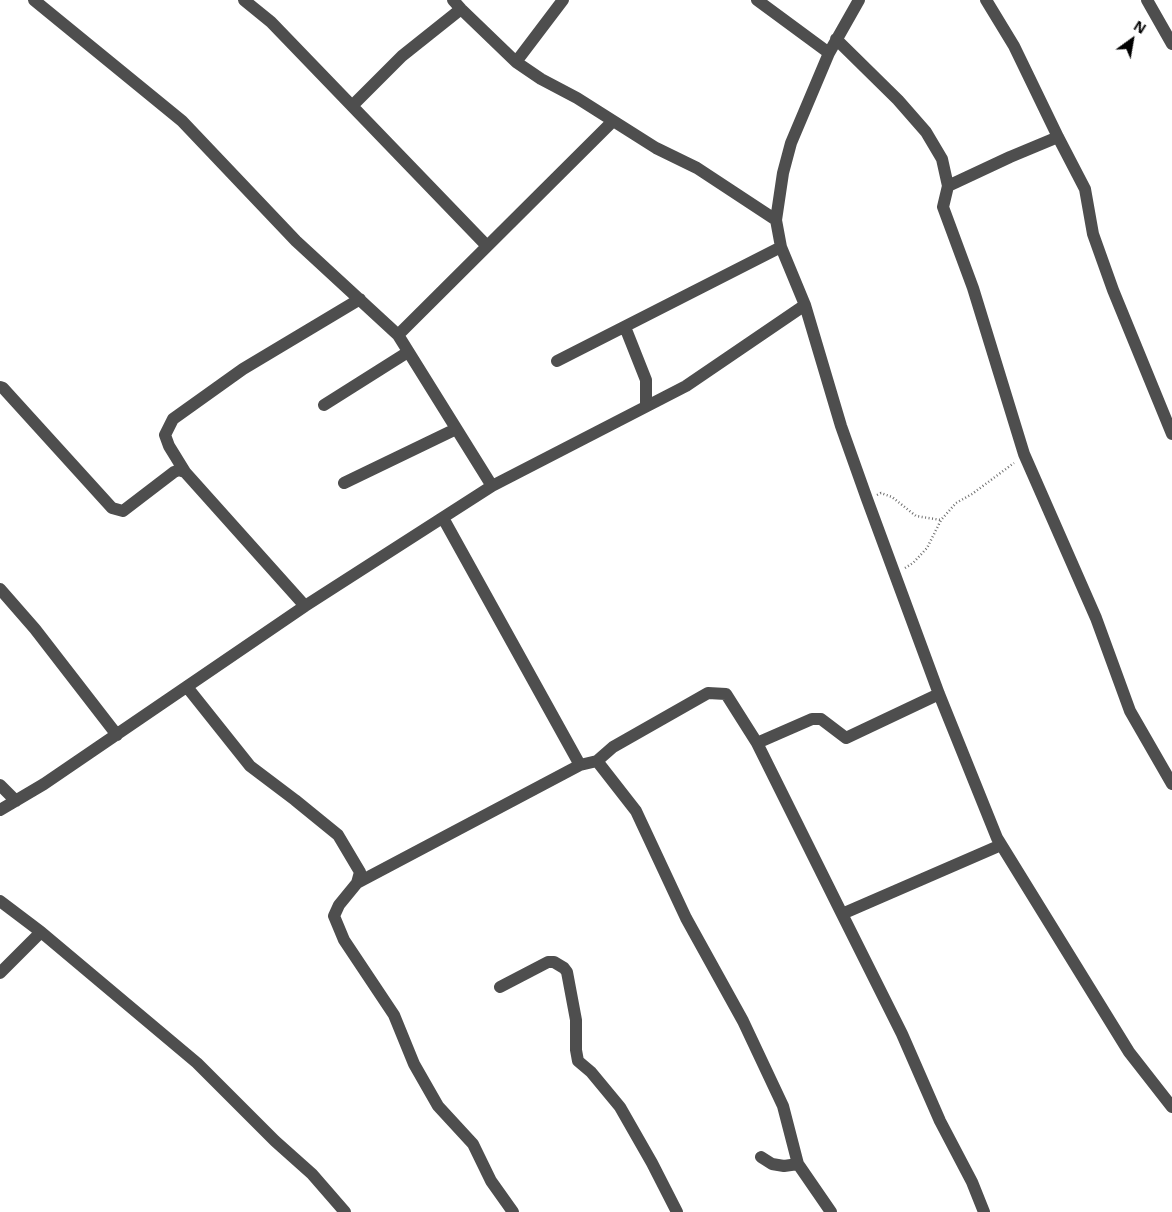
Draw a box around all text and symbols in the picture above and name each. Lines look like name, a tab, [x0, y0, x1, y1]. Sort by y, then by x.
north arrow	[1107, 15, 1157, 65]
text: N	[1130, 16, 1150, 38]

